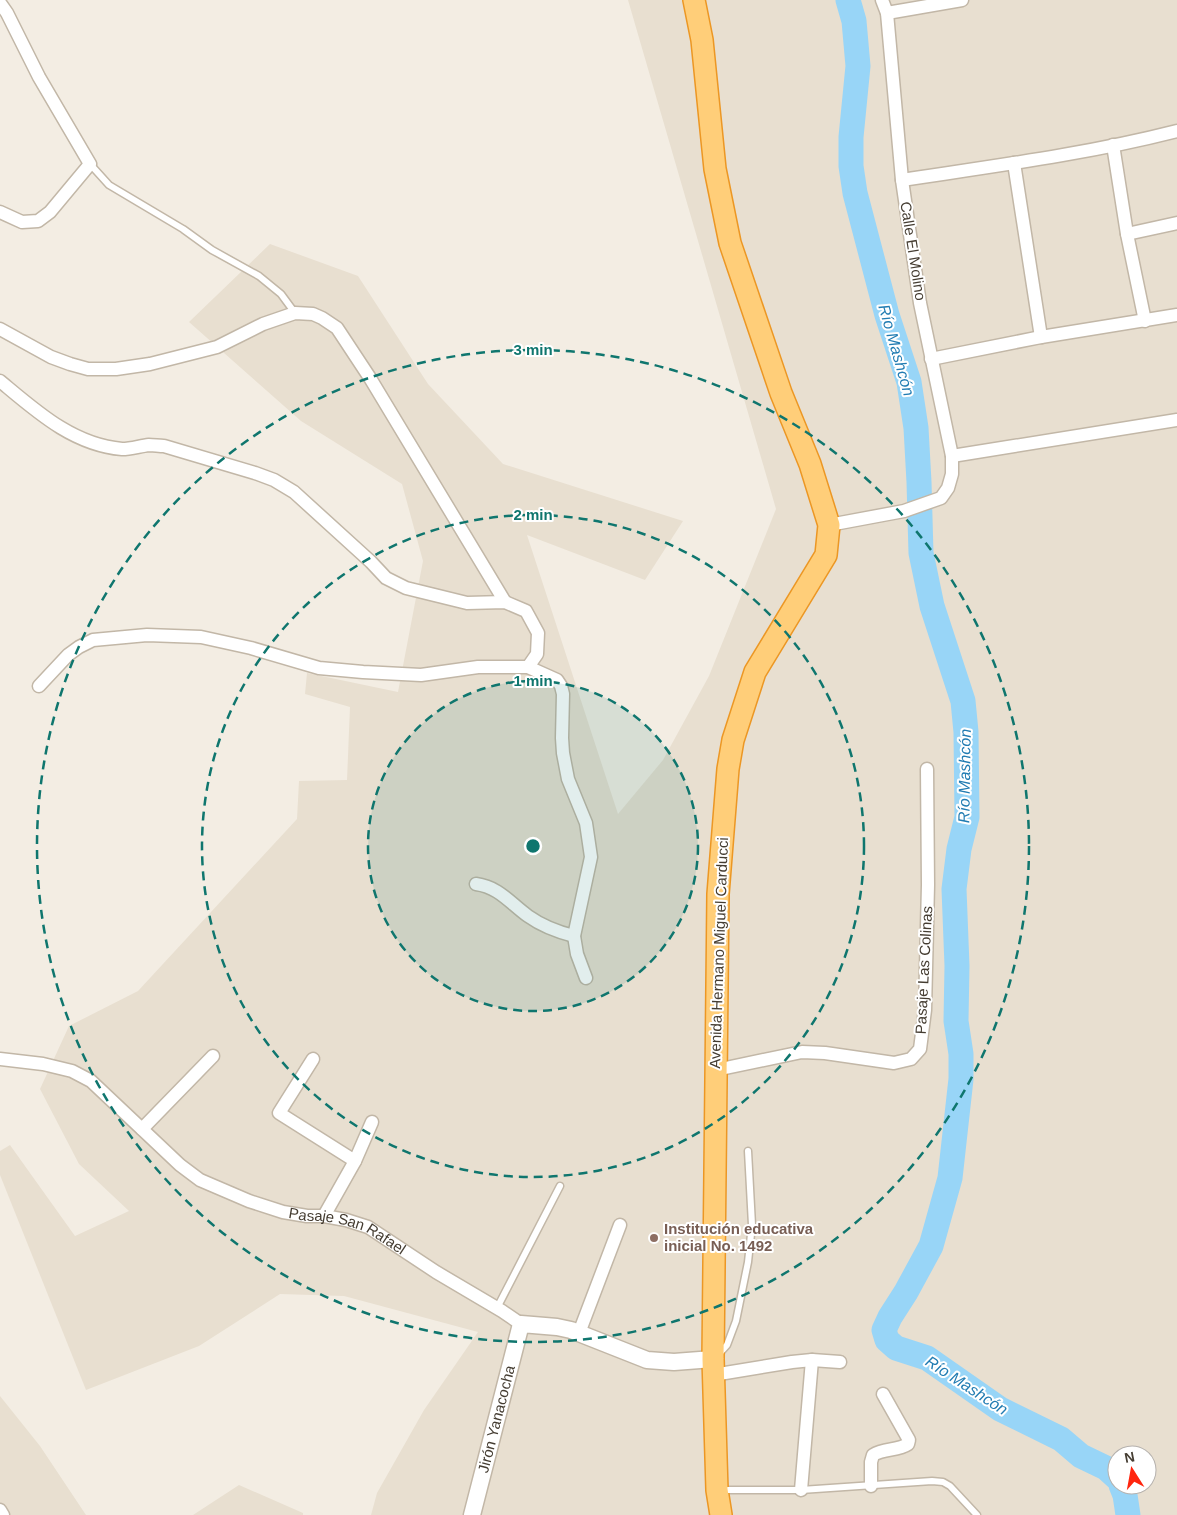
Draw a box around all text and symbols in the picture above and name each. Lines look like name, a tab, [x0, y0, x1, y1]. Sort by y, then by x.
street label: Calle El Molino	[897, 200, 930, 302]
water label: Río Mashcón	[875, 302, 918, 398]
text: 3 min	[513, 341, 553, 358]
text: 2 min	[513, 506, 553, 523]
text: 1 min	[513, 672, 553, 689]
water label: Río Mashcón	[955, 729, 974, 823]
centre of rings	[524, 837, 542, 855]
street label: Avenida Hermano Miguel Carducci	[706, 837, 731, 1069]
street label: Pasaje Las Colinas	[912, 905, 935, 1035]
street label: Pasaje San Rafael	[287, 1204, 409, 1258]
place label: Institución educativa inicial No. 1492	[664, 1220, 814, 1254]
marker: Institución educativa inicial No. 1492	[648, 1232, 660, 1244]
water label: Río Mashcón	[923, 1353, 1011, 1418]
street label: Jirón Yanacocha	[474, 1363, 518, 1475]
north arrow	[1107, 1445, 1157, 1495]
text: N	[1123, 1448, 1136, 1466]

